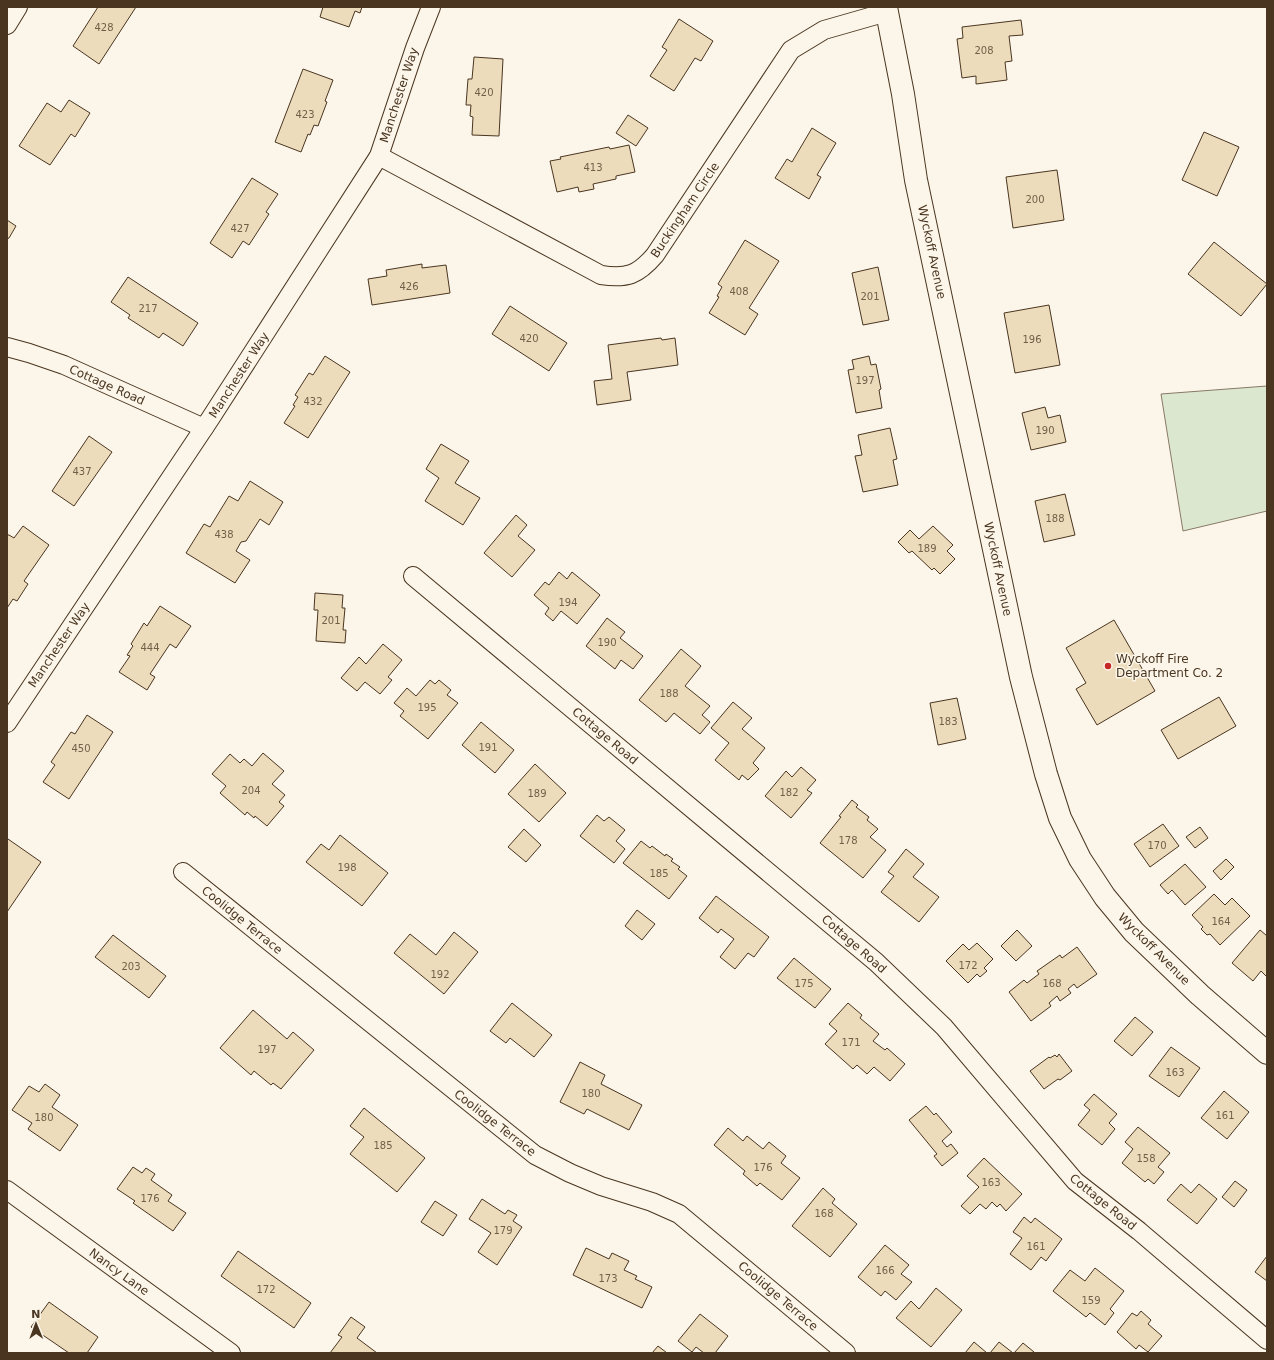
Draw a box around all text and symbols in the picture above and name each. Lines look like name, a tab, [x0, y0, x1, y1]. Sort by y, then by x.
house number: 428	[94, 22, 114, 33]
street label: Manchester Way	[377, 45, 421, 145]
house number: 208	[974, 45, 994, 56]
house number: 420	[474, 87, 494, 98]
house number: 423	[295, 109, 315, 120]
street label: Buckingham Circle	[648, 160, 722, 260]
house number: 413	[583, 162, 603, 173]
house number: 200	[1025, 194, 1045, 205]
street label: Wyckoff Avenue	[915, 204, 949, 300]
house number: 427	[230, 223, 250, 234]
house number: 426	[399, 281, 419, 292]
house number: 408	[729, 286, 749, 297]
house number: 201	[860, 291, 880, 302]
house number: 217	[138, 303, 158, 314]
street label: Manchester Way	[206, 329, 272, 421]
house number: 420	[519, 333, 539, 344]
house number: 196	[1022, 334, 1042, 345]
street label: Cottage Road	[67, 362, 147, 408]
house number: 197	[855, 375, 875, 386]
house number: 432	[303, 396, 323, 407]
house number: 190	[1035, 425, 1055, 436]
house number: 437	[72, 466, 92, 477]
house number: 188	[1045, 513, 1065, 524]
street label: Wyckoff Avenue	[981, 521, 1015, 617]
house number: 438	[214, 529, 234, 540]
house number: 189	[917, 543, 937, 554]
house number: 194	[558, 597, 578, 608]
street label: Manchester Way	[25, 600, 93, 690]
house number: 201	[321, 615, 341, 626]
house number: 190	[597, 637, 617, 648]
house number: 444	[140, 642, 160, 653]
place label: Wyckoff Fire Department Co. 2	[1116, 652, 1223, 680]
marker: Wyckoff Fire Department Co. 2	[1103, 661, 1113, 671]
house number: 188	[659, 688, 679, 699]
house number: 195	[417, 702, 437, 713]
street label: Cottage Road	[569, 704, 641, 768]
house number: 183	[938, 716, 958, 727]
house number: 191	[478, 742, 498, 753]
house number: 450	[71, 743, 91, 754]
house number: 204	[241, 785, 261, 796]
house number: 182	[779, 787, 799, 798]
house number: 189	[527, 788, 547, 799]
house number: 178	[838, 835, 858, 846]
house number: 170	[1147, 840, 1167, 851]
house number: 198	[337, 862, 357, 873]
house number: 185	[649, 868, 669, 879]
street label: Coolidge Terrace	[199, 883, 285, 957]
street label: Wyckoff Avenue	[1115, 910, 1193, 988]
street label: Cottage Road	[819, 912, 889, 976]
house number: 164	[1211, 916, 1231, 927]
house number: 172	[958, 960, 978, 971]
house number: 203	[121, 961, 141, 972]
house number: 192	[430, 969, 450, 980]
house number: 175	[794, 978, 814, 989]
house number: 168	[1042, 978, 1062, 989]
house number: 171	[841, 1037, 861, 1048]
house number: 197	[257, 1044, 277, 1055]
house number: 163	[1165, 1067, 1185, 1078]
street label: Coolidge Terrace	[451, 1087, 539, 1159]
house number: 180	[581, 1088, 601, 1099]
house number: 161	[1215, 1110, 1235, 1121]
house number: 180	[34, 1112, 54, 1123]
house number: 185	[373, 1140, 393, 1151]
house number: 158	[1136, 1153, 1156, 1164]
house number: 176	[753, 1162, 773, 1173]
street label: Cottage Road	[1067, 1171, 1139, 1233]
house number: 163	[981, 1177, 1001, 1188]
house number: 176	[140, 1193, 160, 1204]
house number: 168	[814, 1208, 834, 1219]
house number: 179	[493, 1225, 513, 1236]
house number: 161	[1026, 1241, 1046, 1252]
street label: Nancy Lane	[86, 1246, 152, 1298]
street label: Coolidge Terrace	[735, 1259, 821, 1333]
house number: 166	[875, 1265, 895, 1276]
house number: 173	[598, 1273, 618, 1284]
house number: 172	[256, 1284, 276, 1295]
house number: 159	[1081, 1295, 1101, 1306]
north arrow	[16, 1304, 56, 1344]
text: N	[31, 1308, 41, 1321]

